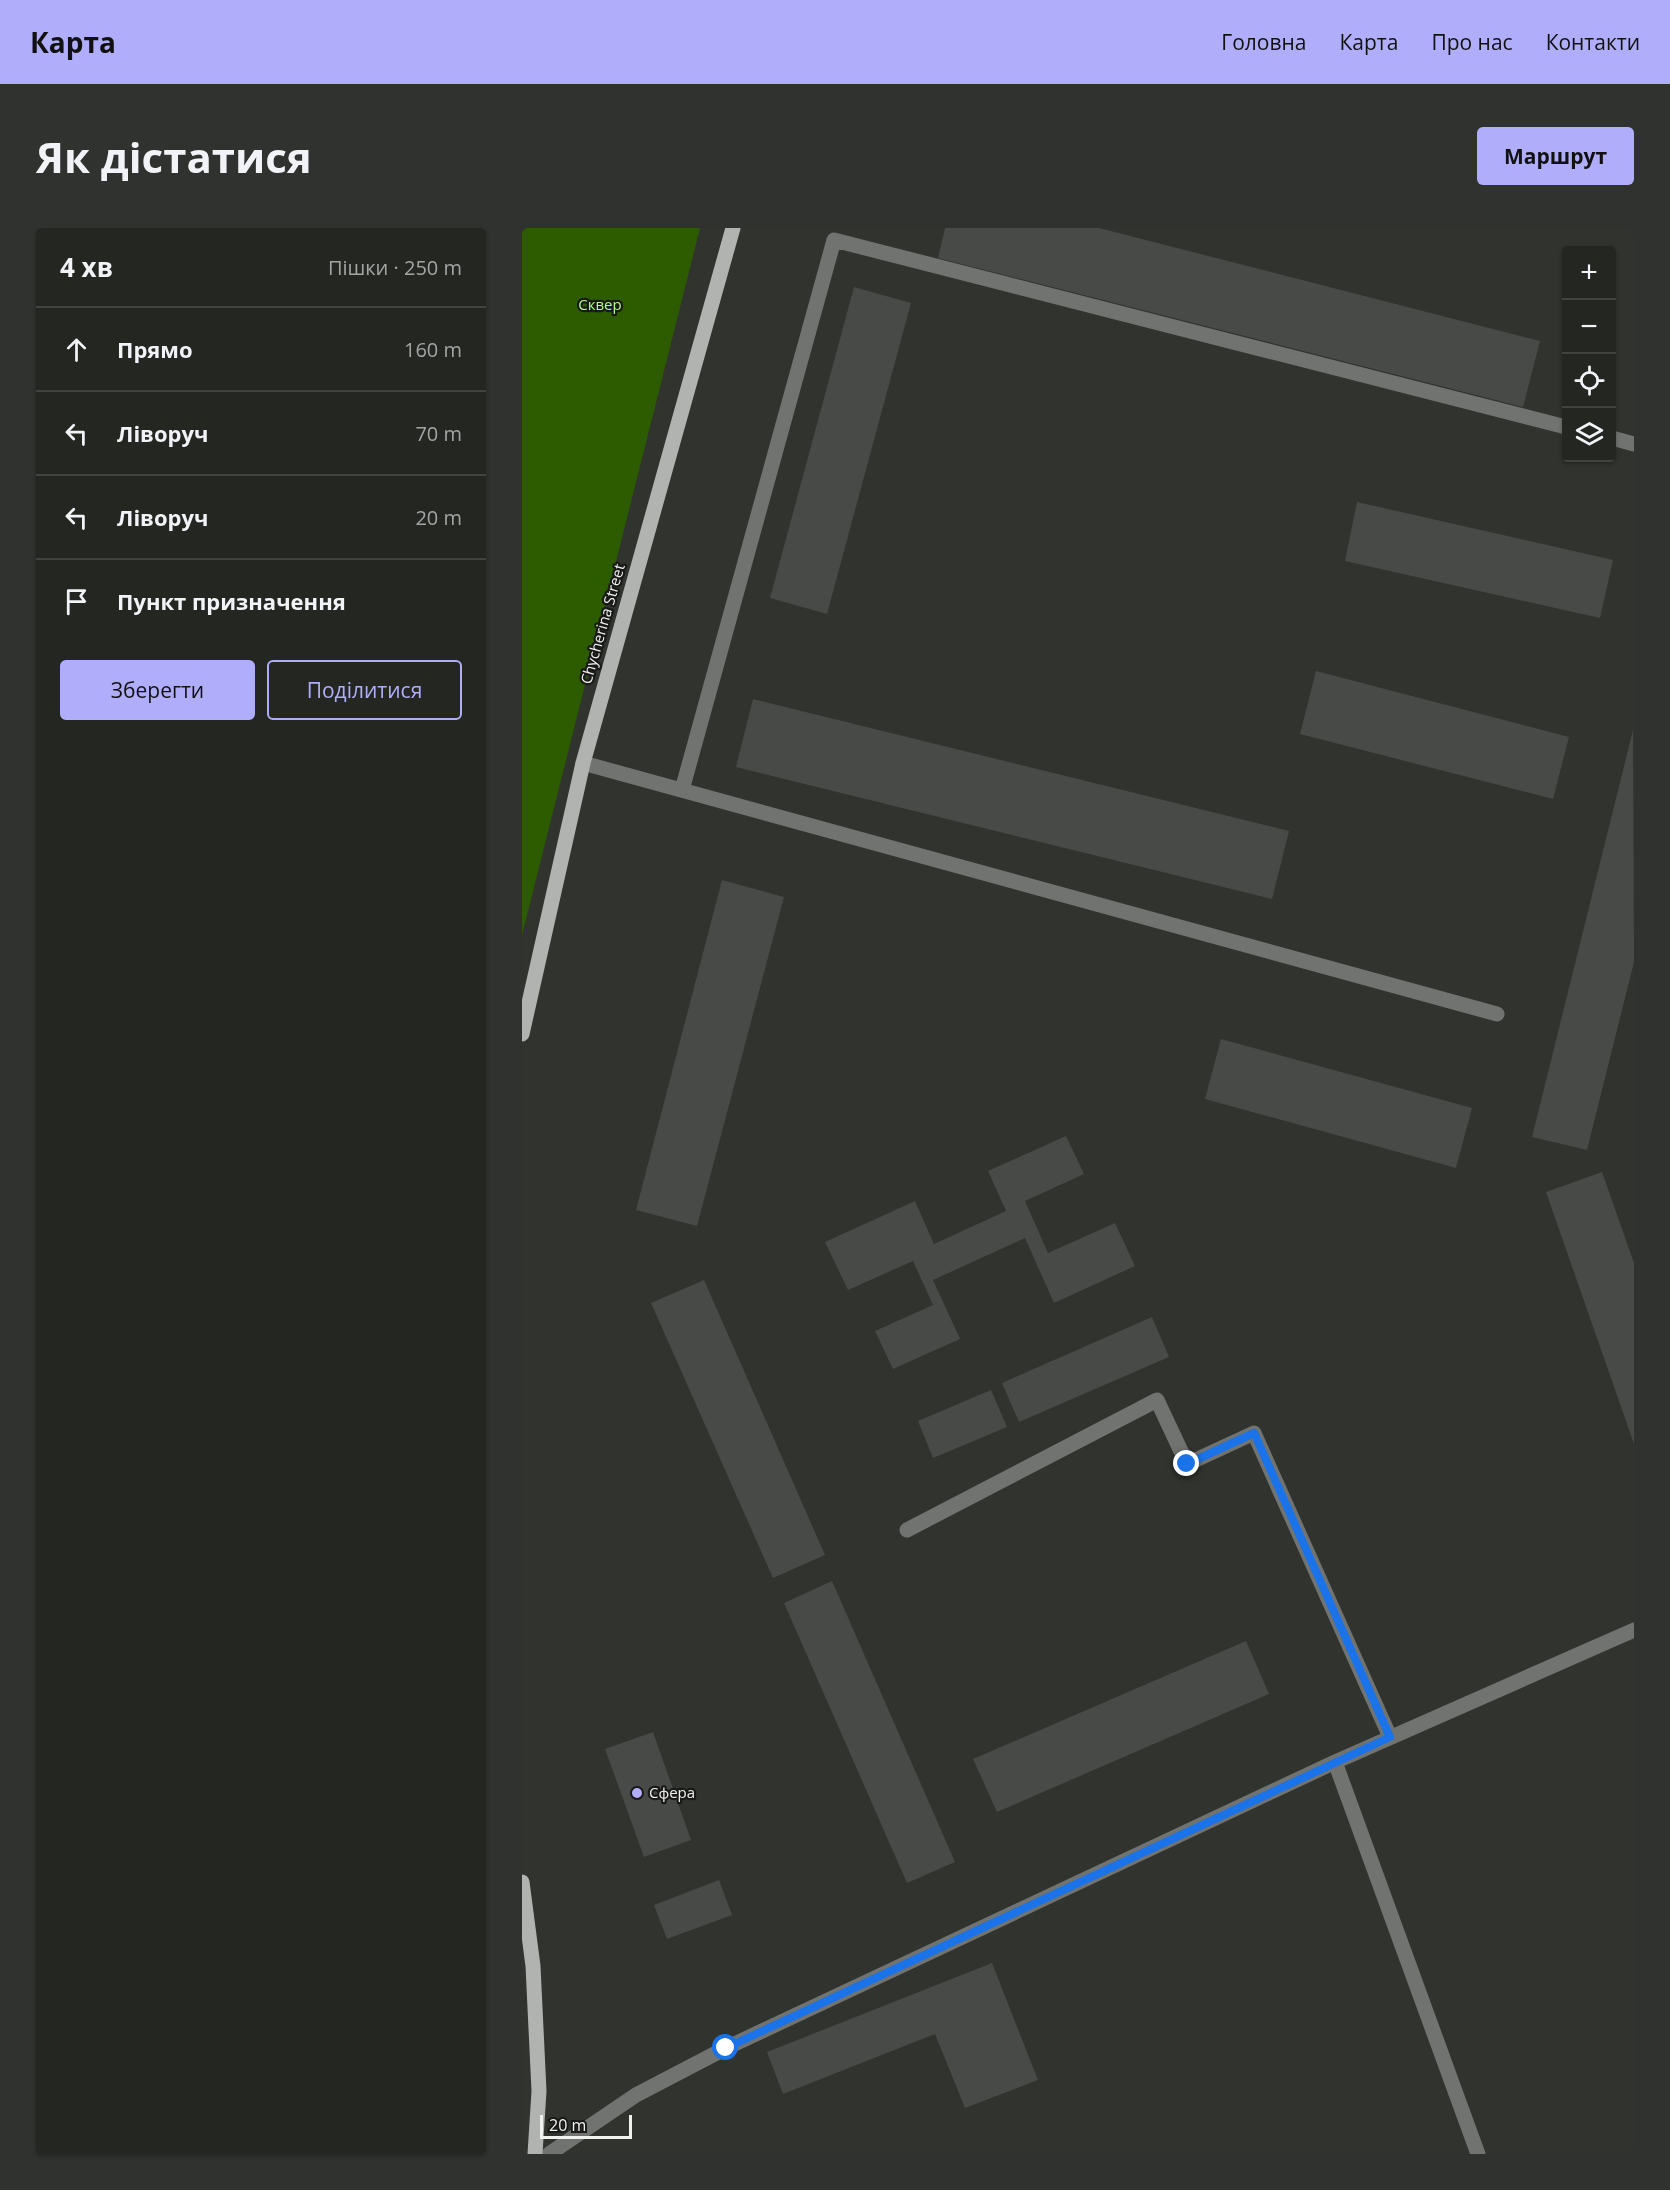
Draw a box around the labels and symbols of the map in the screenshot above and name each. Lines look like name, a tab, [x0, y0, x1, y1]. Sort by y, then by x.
park label: Сквер	[578, 294, 622, 314]
street label: Chycherina Street	[575, 561, 629, 686]
route end	[1173, 1450, 1199, 1476]
place label: Сфера	[649, 1782, 695, 1802]
marker: Сфера	[630, 1786, 644, 1800]
route start	[712, 2034, 738, 2060]
scale bar	[540, 2112, 632, 2140]

